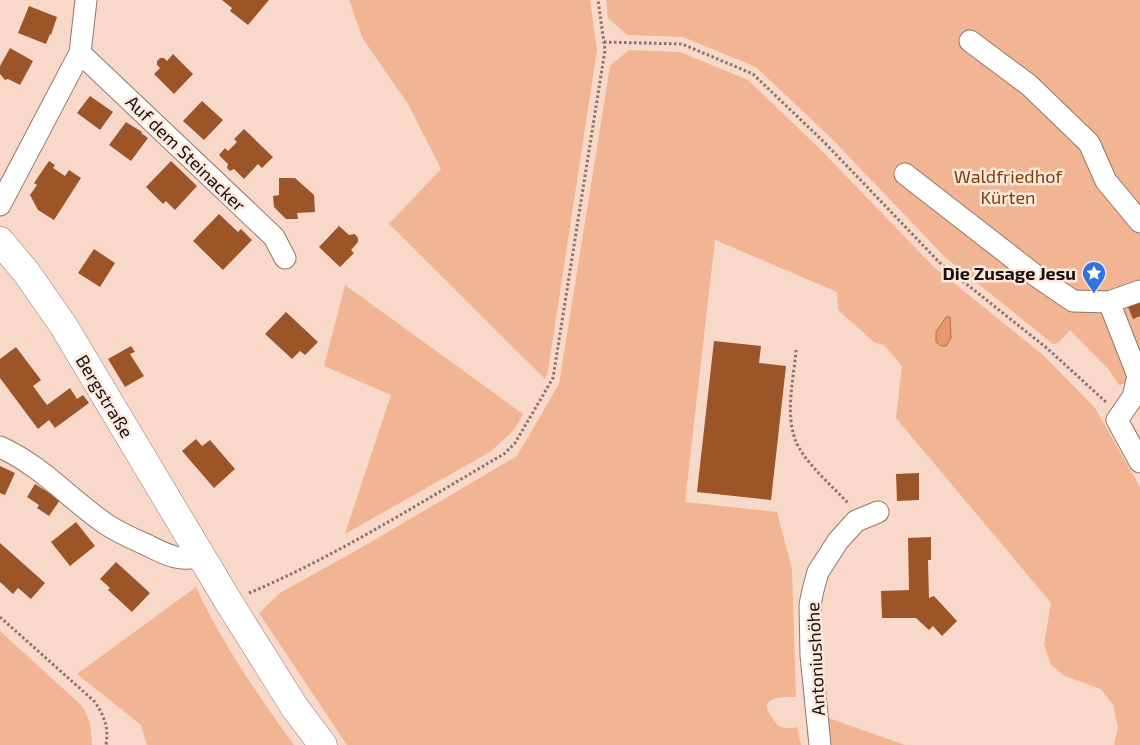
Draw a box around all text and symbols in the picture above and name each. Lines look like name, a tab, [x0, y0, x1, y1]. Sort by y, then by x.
street label: Auf dem Steinacker	[122, 90, 250, 216]
park label: Waldfriedhof Kürten	[954, 165, 1063, 208]
place icon: Die Zusage Jesu	[1081, 260, 1107, 294]
place label: Die Zusage Jesu	[943, 262, 1076, 284]
street label: Bergstraße	[72, 351, 138, 441]
street label: Antoniushöhe	[801, 602, 829, 716]

